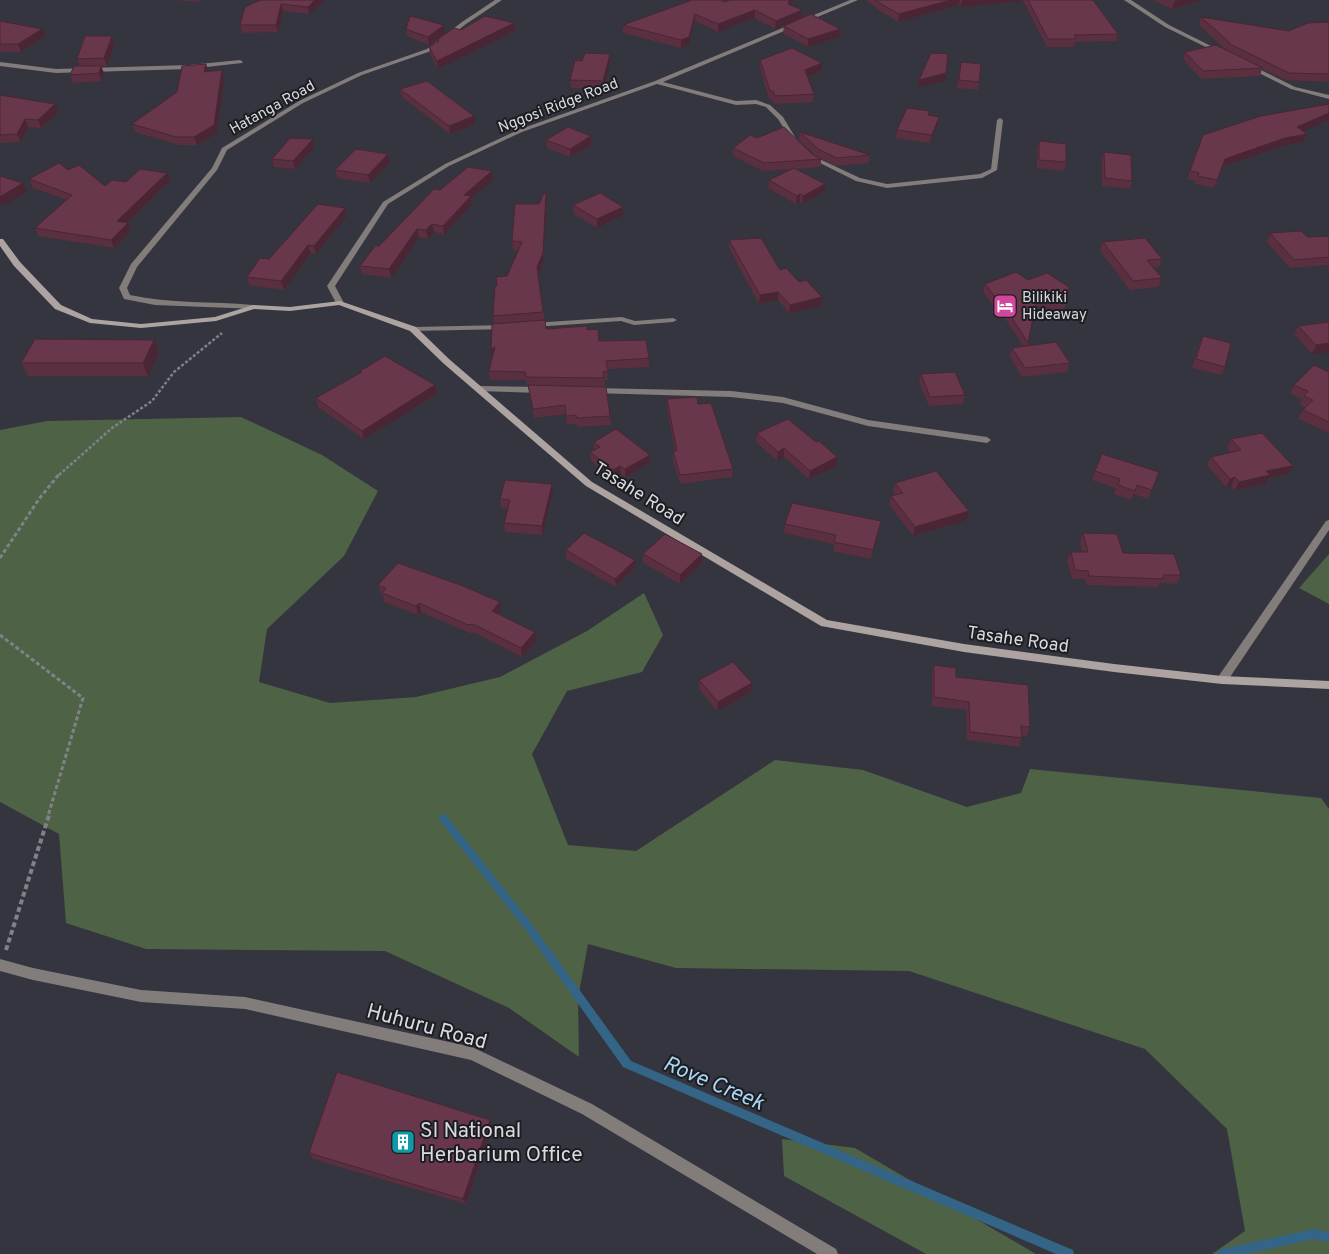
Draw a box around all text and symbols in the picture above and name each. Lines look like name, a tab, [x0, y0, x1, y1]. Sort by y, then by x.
street label: Nggosi Ridge Road	[496, 75, 621, 138]
street label: Hatanga Road	[227, 77, 319, 140]
place label: Bilikiki Hideaway	[1022, 289, 1087, 325]
hotel icon: Bilikiki Hideaway	[992, 293, 1018, 319]
street label: Tasahe Road	[589, 457, 688, 531]
street label: Tasahe Road	[965, 622, 1070, 659]
street label: Huhuru Road	[363, 998, 490, 1056]
water label: Rove Creek	[659, 1051, 768, 1118]
place label: SI National Herbarium Office	[420, 1118, 583, 1169]
building icon: SI National Herbarium Office	[390, 1129, 416, 1155]

